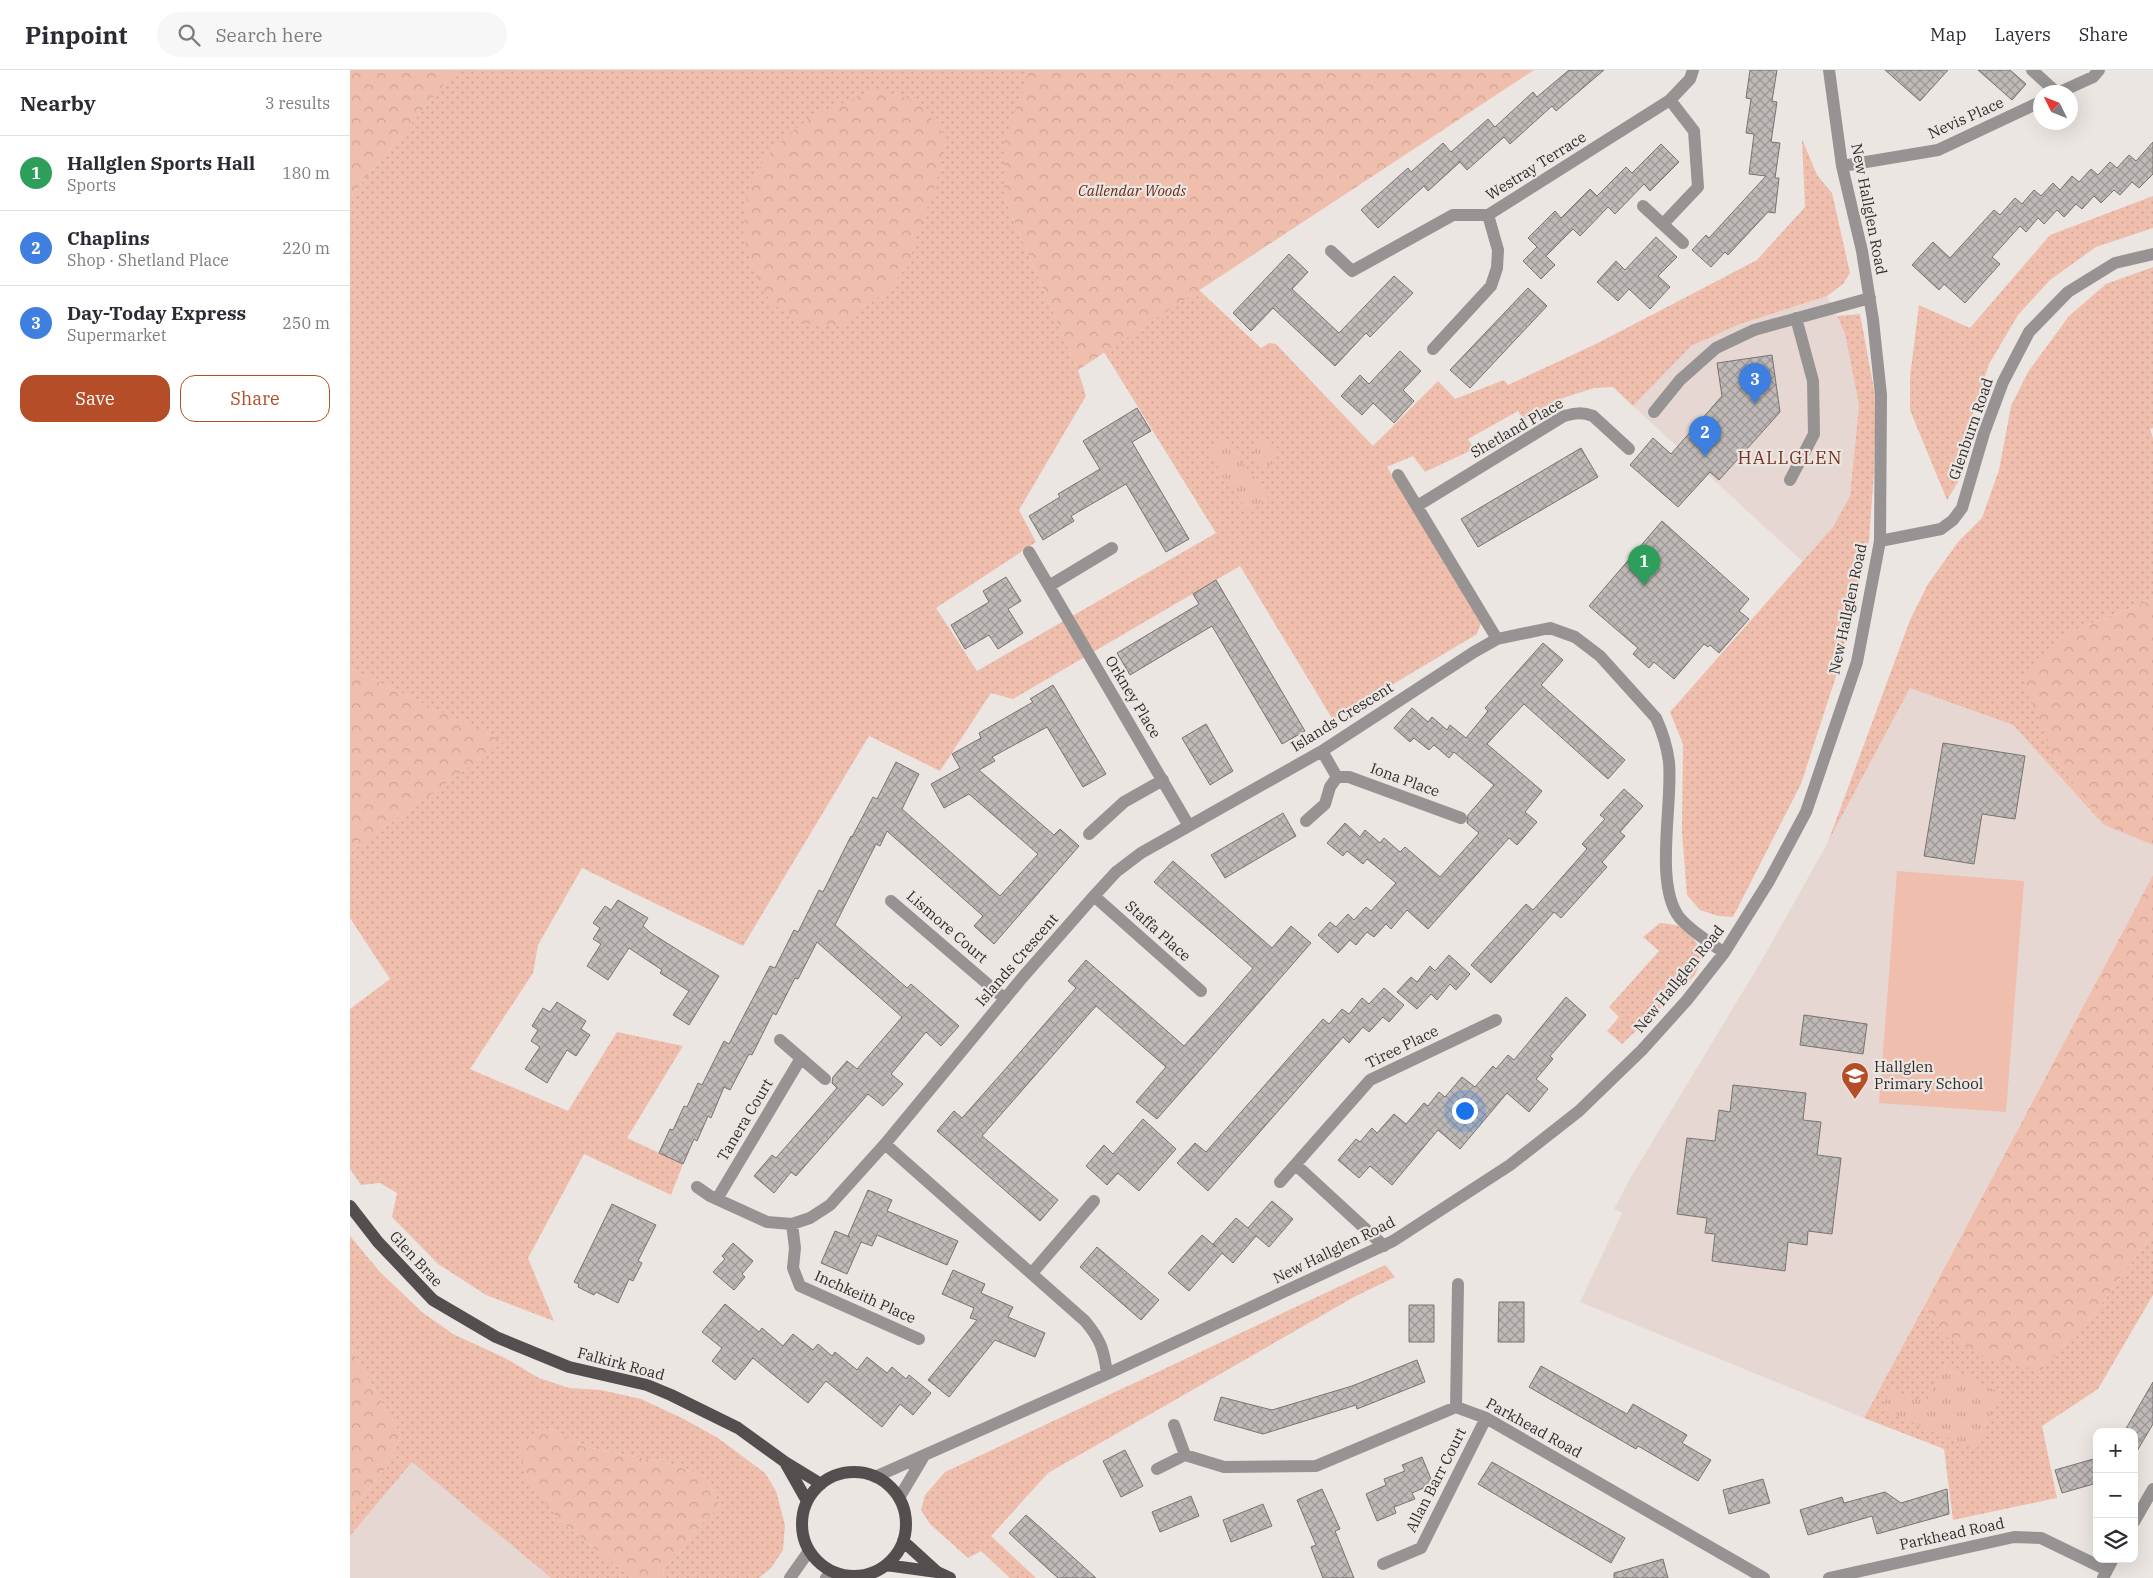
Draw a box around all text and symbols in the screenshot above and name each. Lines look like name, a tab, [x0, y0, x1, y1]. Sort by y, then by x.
search box	[157, 12, 507, 57]
text: Pinpoint	[25, 19, 127, 51]
icon: search	[175, 21, 203, 49]
text: Search here	[215, 23, 322, 47]
text: Map	[1930, 23, 1967, 46]
text: Layers	[1995, 23, 2051, 46]
text: Share	[2079, 23, 2128, 46]
north arrow	[2033, 85, 2078, 130]
text: Nearby	[20, 89, 96, 117]
street label: Nevis Place	[1925, 92, 2007, 143]
text: 3 results	[265, 93, 330, 113]
street label: Westray Terrace	[1482, 127, 1589, 204]
street label: New Hallglen Road	[1847, 142, 1892, 276]
text: Hallglen Sports Hall	[67, 151, 255, 175]
text: 1	[31, 163, 41, 183]
text: 180 m	[282, 163, 330, 183]
text: Sports	[67, 175, 116, 195]
park label: Callendar Woods	[1078, 181, 1186, 200]
text: Chaplins	[67, 226, 150, 250]
text: 2	[31, 238, 41, 258]
text: 220 m	[282, 238, 330, 258]
text: Shop · Shetland Place	[67, 250, 229, 270]
text: Day-Today Express	[67, 301, 246, 325]
text: 3	[31, 313, 41, 333]
text: 250 m	[282, 313, 330, 333]
text: Supermarket	[67, 325, 166, 345]
pin: 3	[1739, 363, 1771, 404]
button: Save	[20, 375, 170, 422]
button: Share	[180, 375, 330, 422]
street label: Glenburn Road	[1944, 375, 1997, 482]
street label: Shetland Place	[1467, 393, 1567, 462]
pin: 2	[1689, 416, 1721, 457]
district label: HALLGLEN	[1738, 446, 1842, 469]
street label: New Hallglen Road	[1824, 542, 1871, 676]
pin: 1	[1628, 545, 1660, 586]
street label: Orkney Place	[1101, 652, 1165, 741]
street label: Islands Crescent	[1287, 678, 1396, 756]
street label: Iona Place	[1368, 758, 1443, 801]
street label: Lismore Court	[903, 886, 992, 967]
street label: Staffa Place	[1122, 896, 1195, 965]
street label: Islands Crescent	[971, 909, 1062, 1010]
street label: New Hallglen Road	[1629, 921, 1728, 1036]
street label: Tiree Place	[1362, 1021, 1441, 1072]
place label: Hallglen Primary School	[1874, 1057, 1983, 1093]
school or university icon: Hallglen Primary School	[1840, 1061, 1870, 1100]
street label: Tanera Court	[713, 1075, 777, 1164]
your location	[1452, 1098, 1478, 1124]
street label: New Hallglen Road	[1270, 1212, 1398, 1287]
street label: Glen Brae	[386, 1227, 447, 1291]
street label: Inchkeith Place	[812, 1266, 919, 1327]
street label: Falkirk Road	[575, 1343, 667, 1384]
street label: Parkhead Road	[1483, 1393, 1586, 1462]
street label: Allan Barr Court	[1401, 1424, 1470, 1535]
map controls	[2093, 1428, 2138, 1563]
button: +	[2093, 1428, 2138, 1473]
button: −	[2093, 1473, 2138, 1518]
street label: Parkhead Road	[1898, 1513, 2006, 1554]
button: layers	[2093, 1518, 2138, 1563]

